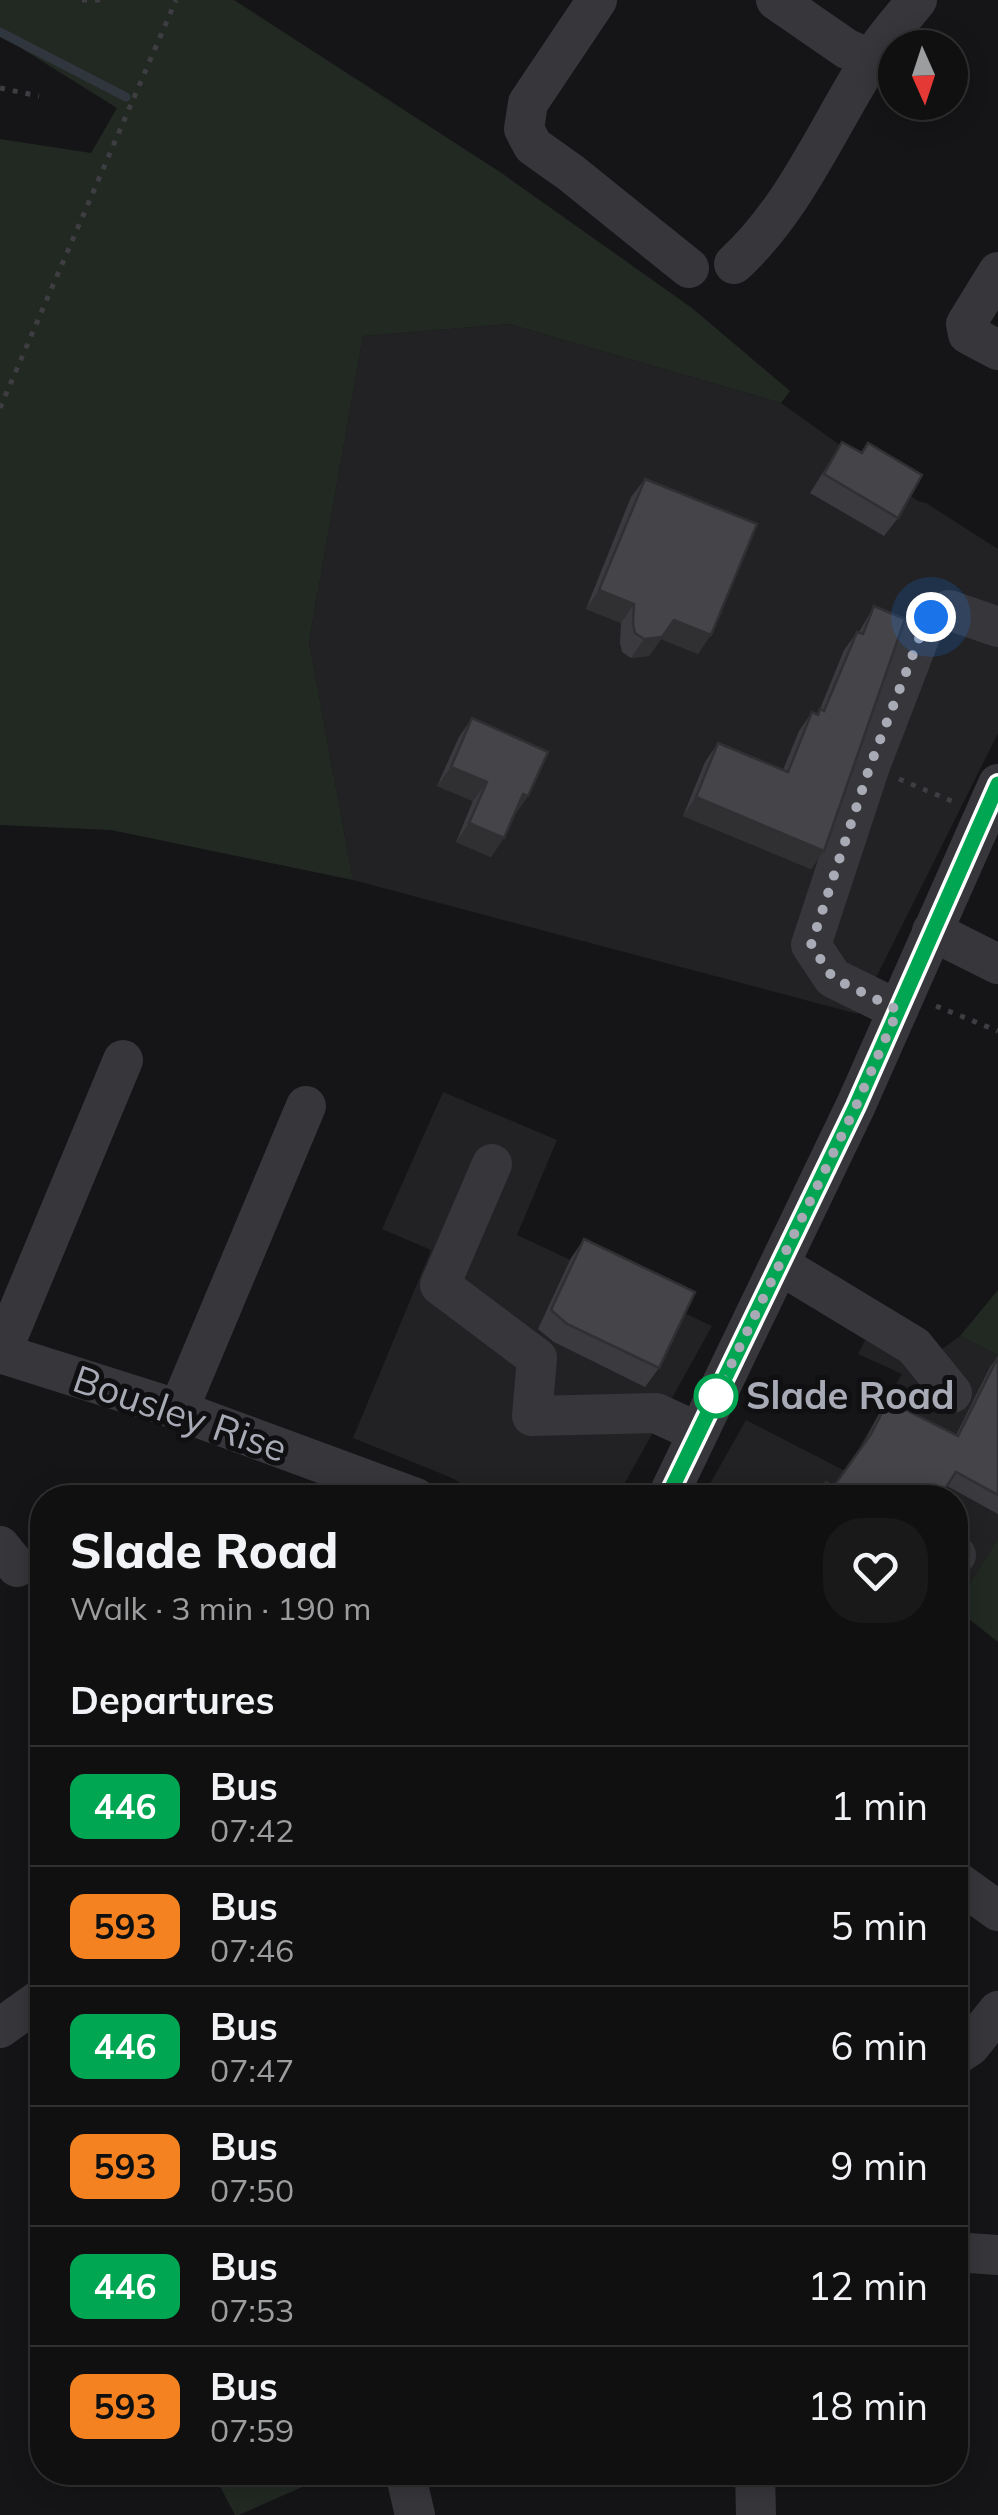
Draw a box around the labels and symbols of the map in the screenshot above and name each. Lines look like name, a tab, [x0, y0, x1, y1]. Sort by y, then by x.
north arrow	[878, 30, 968, 120]
your location	[906, 592, 956, 642]
street label: Bousley Rise	[67, 1354, 293, 1472]
place label: Slade Road	[746, 1371, 955, 1419]
marker: Slade Road	[695, 1375, 737, 1417]

